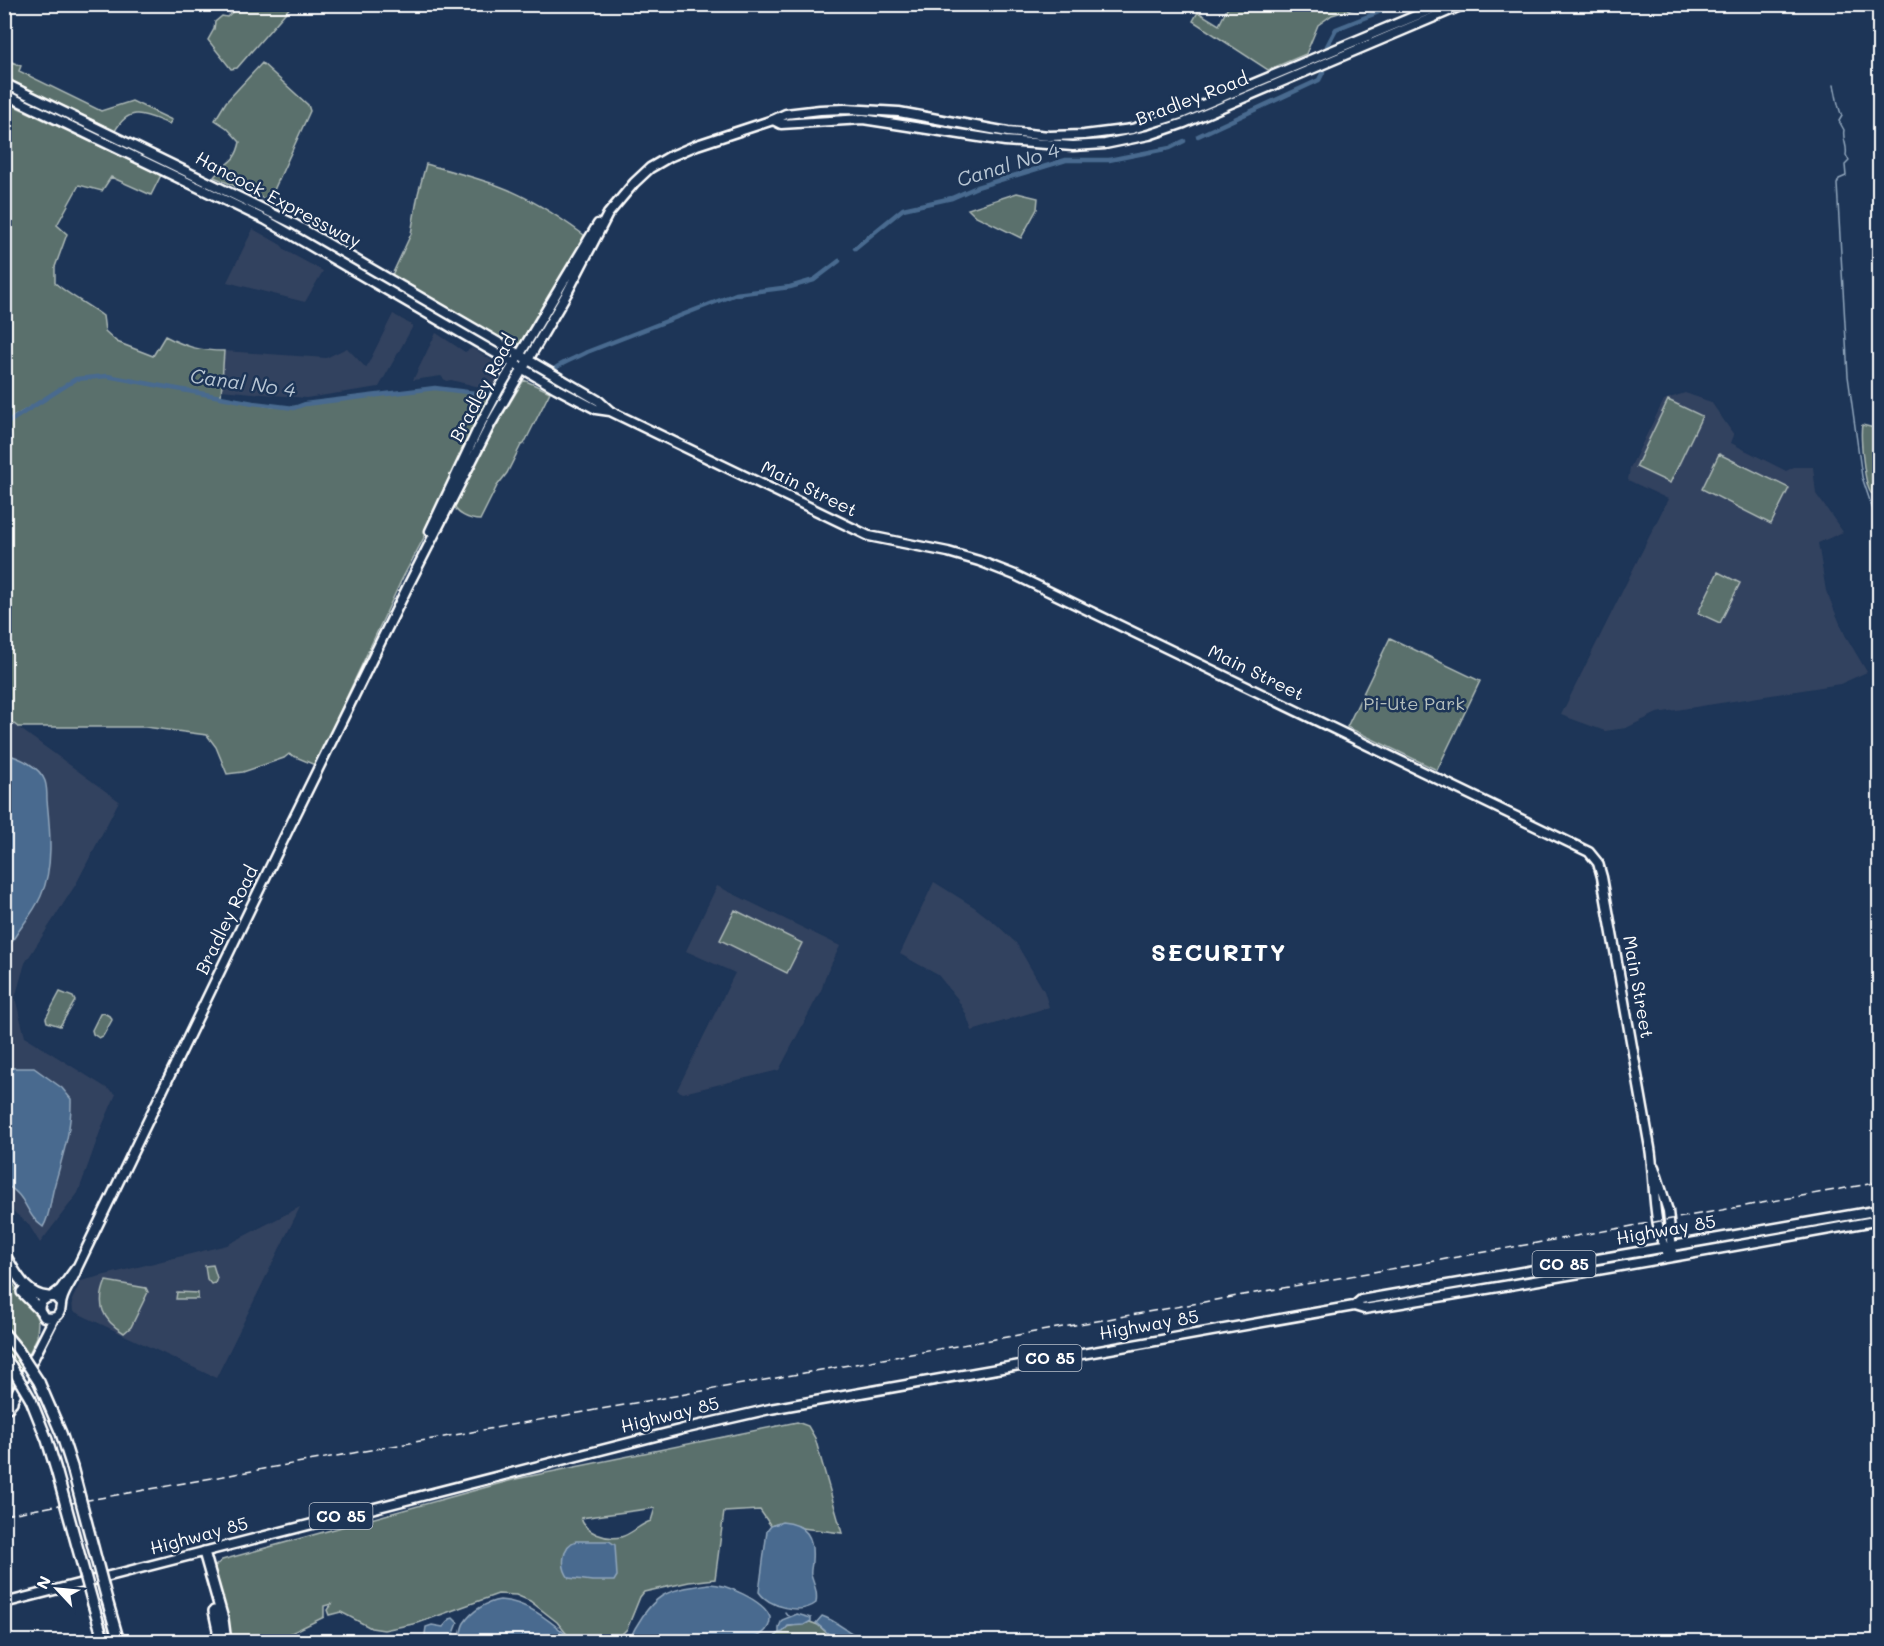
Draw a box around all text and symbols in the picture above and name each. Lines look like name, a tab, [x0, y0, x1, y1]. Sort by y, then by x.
street label: Bradley Road	[1132, 66, 1251, 131]
water label: Canal No 4	[953, 136, 1063, 192]
street label: Hancock Expressway	[192, 145, 365, 253]
street label: Bradley Road	[444, 330, 521, 445]
water label: Canal No 4	[189, 362, 298, 402]
street label: Main Street	[757, 454, 861, 522]
street label: Main Street	[1204, 638, 1308, 706]
park label: Pi-Ute Park	[1363, 691, 1465, 715]
street label: Bradley Road	[189, 861, 263, 978]
street label: Main Street	[1618, 933, 1660, 1040]
district label: SECURITY	[1151, 936, 1287, 967]
street label: Highway 85	[1614, 1208, 1717, 1250]
road number: CO 85	[1532, 1251, 1596, 1277]
street label: Highway 85	[1097, 1303, 1200, 1345]
road number: CO 85	[1018, 1345, 1082, 1371]
street label: Highway 85	[618, 1390, 721, 1438]
road number: CO 85	[310, 1503, 372, 1529]
street label: Highway 85	[147, 1510, 250, 1560]
north arrow	[27, 1559, 87, 1619]
text: N	[31, 1572, 55, 1592]

